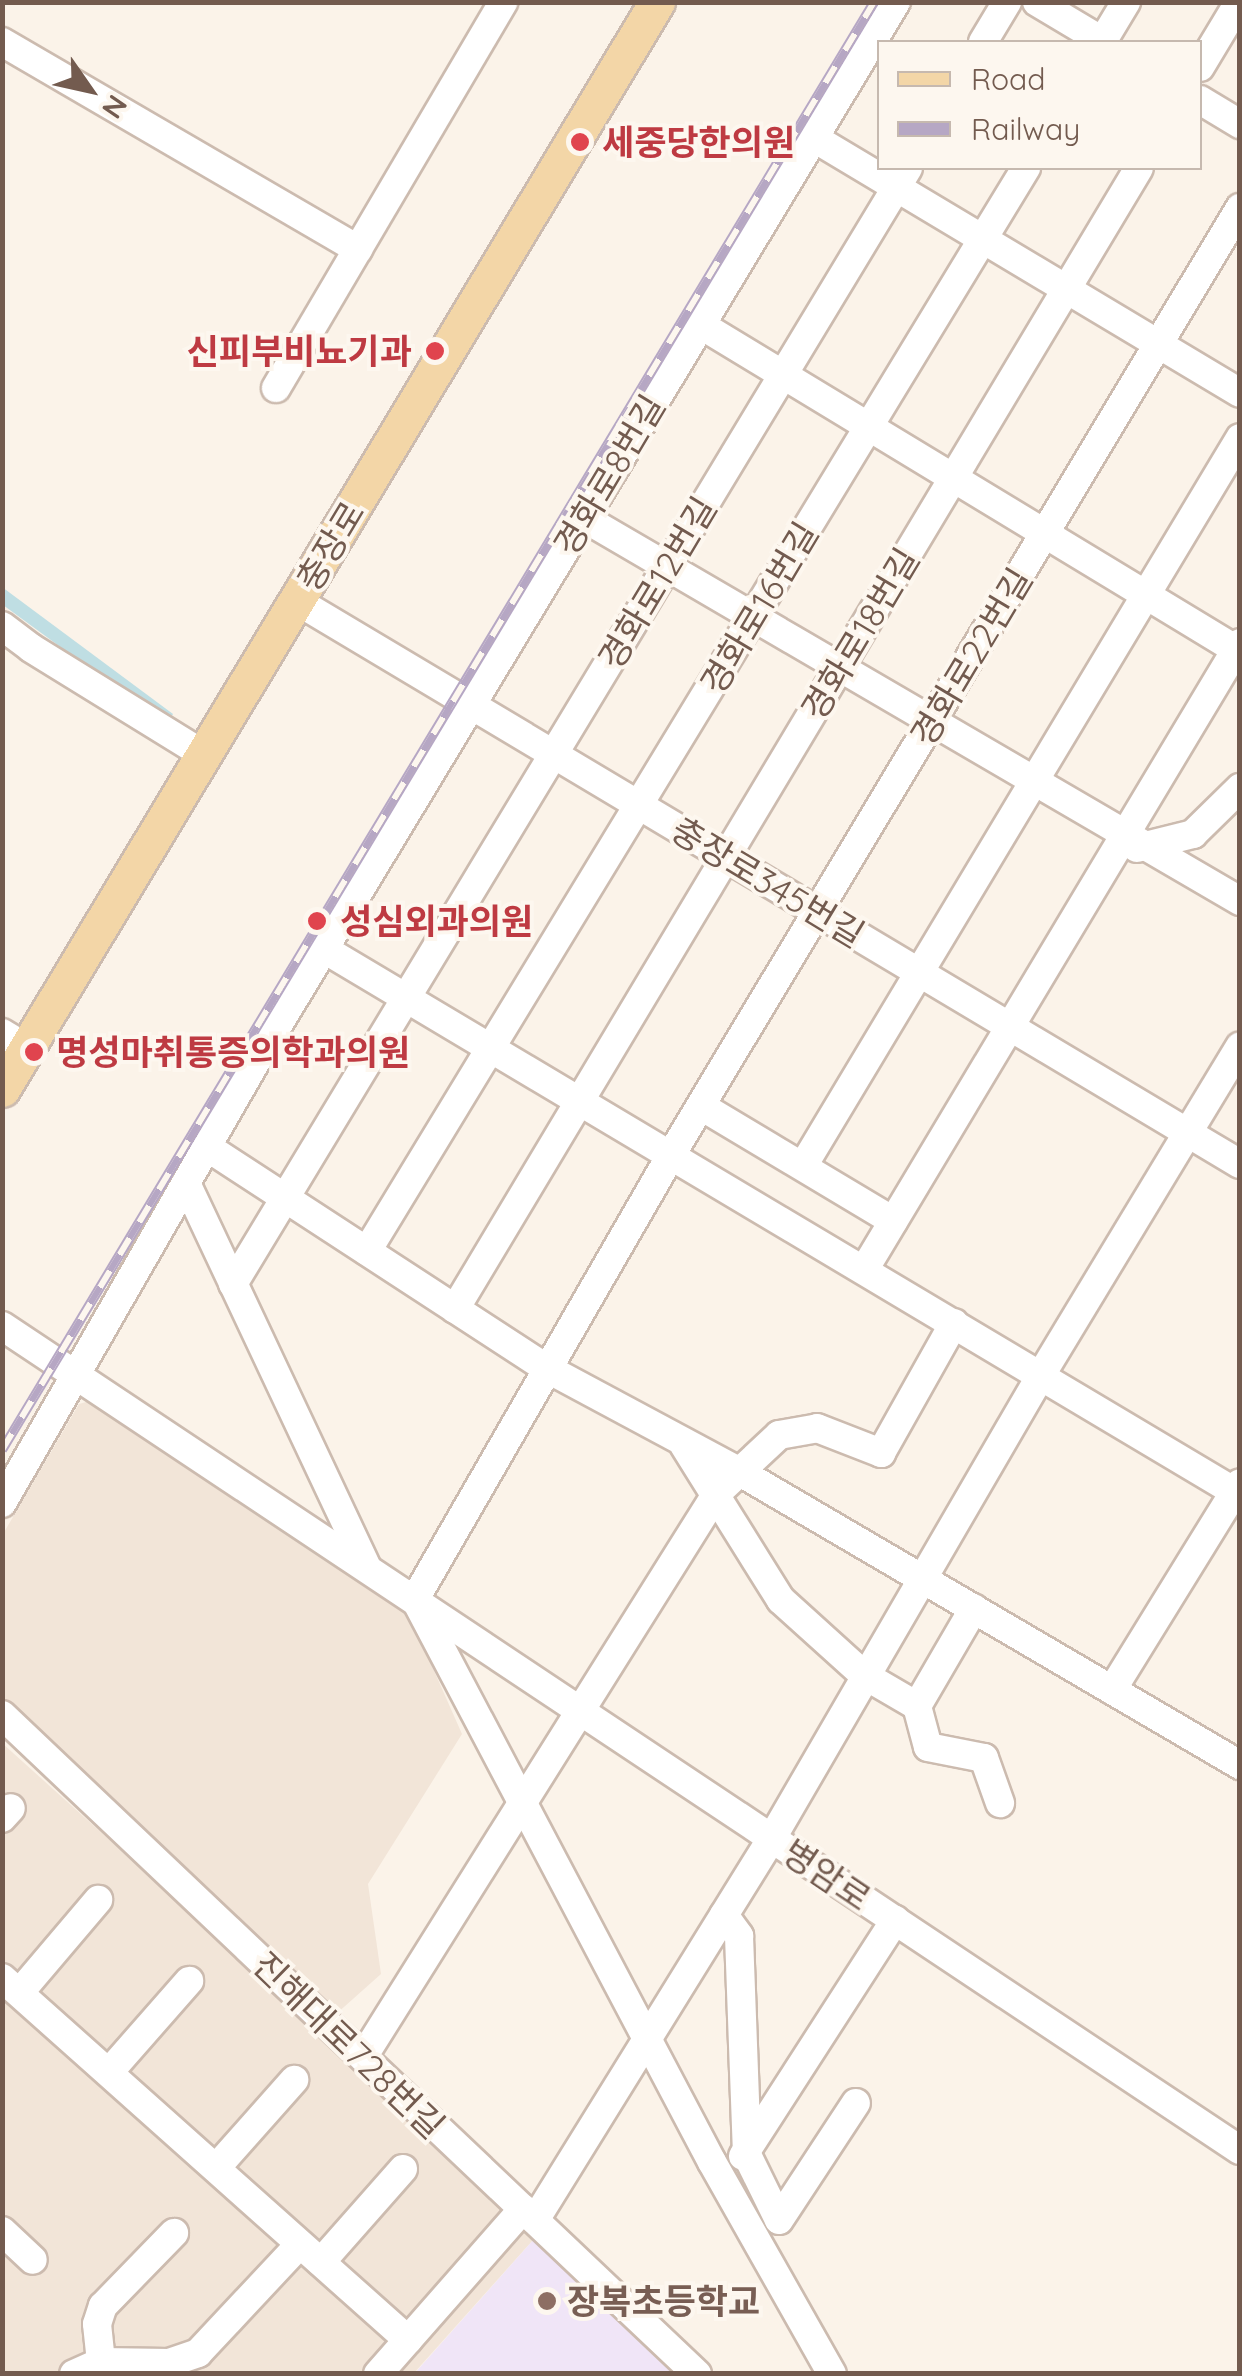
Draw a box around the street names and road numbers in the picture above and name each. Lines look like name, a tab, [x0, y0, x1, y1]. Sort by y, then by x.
street label: 경화로8번길	[545, 387, 673, 563]
street label: 경화로12번길	[589, 489, 725, 677]
street label: 충장로	[287, 494, 373, 598]
street label: 경화로16번길	[691, 515, 827, 701]
street label: 경화로18번길	[792, 541, 928, 727]
street label: 경화로22번길	[902, 561, 1040, 753]
street label: 충장로345번길	[664, 808, 872, 956]
street label: 병암로	[775, 1831, 879, 1919]
street label: 진해대로728번길	[245, 1943, 453, 2147]

